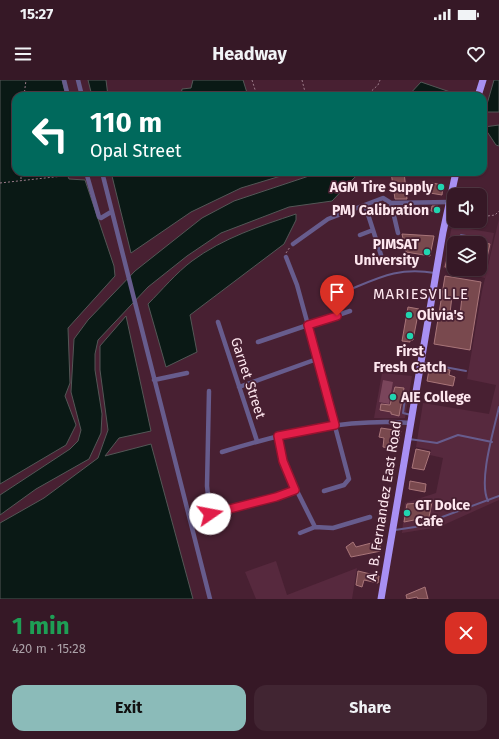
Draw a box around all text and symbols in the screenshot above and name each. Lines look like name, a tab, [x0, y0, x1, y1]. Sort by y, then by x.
text: 15:27	[20, 5, 53, 23]
icon: menu	[12, 43, 34, 65]
text: Headway	[212, 43, 287, 65]
icon: heart	[465, 43, 487, 65]
text: 110 m	[90, 106, 162, 139]
icon: left	[24, 108, 76, 160]
text: Opal Street	[90, 140, 181, 162]
place label: AGM Tire Supply	[329, 179, 434, 196]
marker: AGM Tire Supply	[436, 182, 446, 192]
map controls	[447, 188, 487, 276]
button: sound	[447, 188, 487, 228]
place label: PMJ Calibration	[332, 202, 429, 219]
marker: PMJ Calibration	[432, 205, 442, 215]
place label: PIMSAT University	[354, 236, 420, 269]
button: layers	[447, 236, 487, 276]
marker: PIMSAT University	[422, 247, 432, 257]
pin	[320, 275, 354, 316]
icon: arrive	[326, 281, 348, 303]
district label: MARIESVILLE	[373, 285, 469, 303]
place label: Olivia's	[417, 307, 464, 324]
marker: Olivia's	[404, 310, 414, 320]
marker: First Fresh Catch	[405, 331, 415, 341]
street label: Garnet Street	[227, 335, 269, 422]
place label: First Fresh Catch	[374, 343, 446, 376]
place label: AIE College	[400, 389, 471, 406]
marker: AIE College	[388, 392, 398, 402]
street label: A. B. Fernandez East Road	[363, 420, 405, 582]
position arrow	[189, 493, 231, 535]
place label: GT Dolce Cafe	[415, 497, 470, 530]
marker: GT Dolce Cafe	[402, 508, 412, 518]
text: 1 min	[12, 612, 70, 640]
button: close	[445, 612, 487, 654]
text: 420 m · 15:28	[12, 641, 86, 656]
button: Exit	[12, 685, 246, 731]
button: Share	[254, 685, 487, 731]

